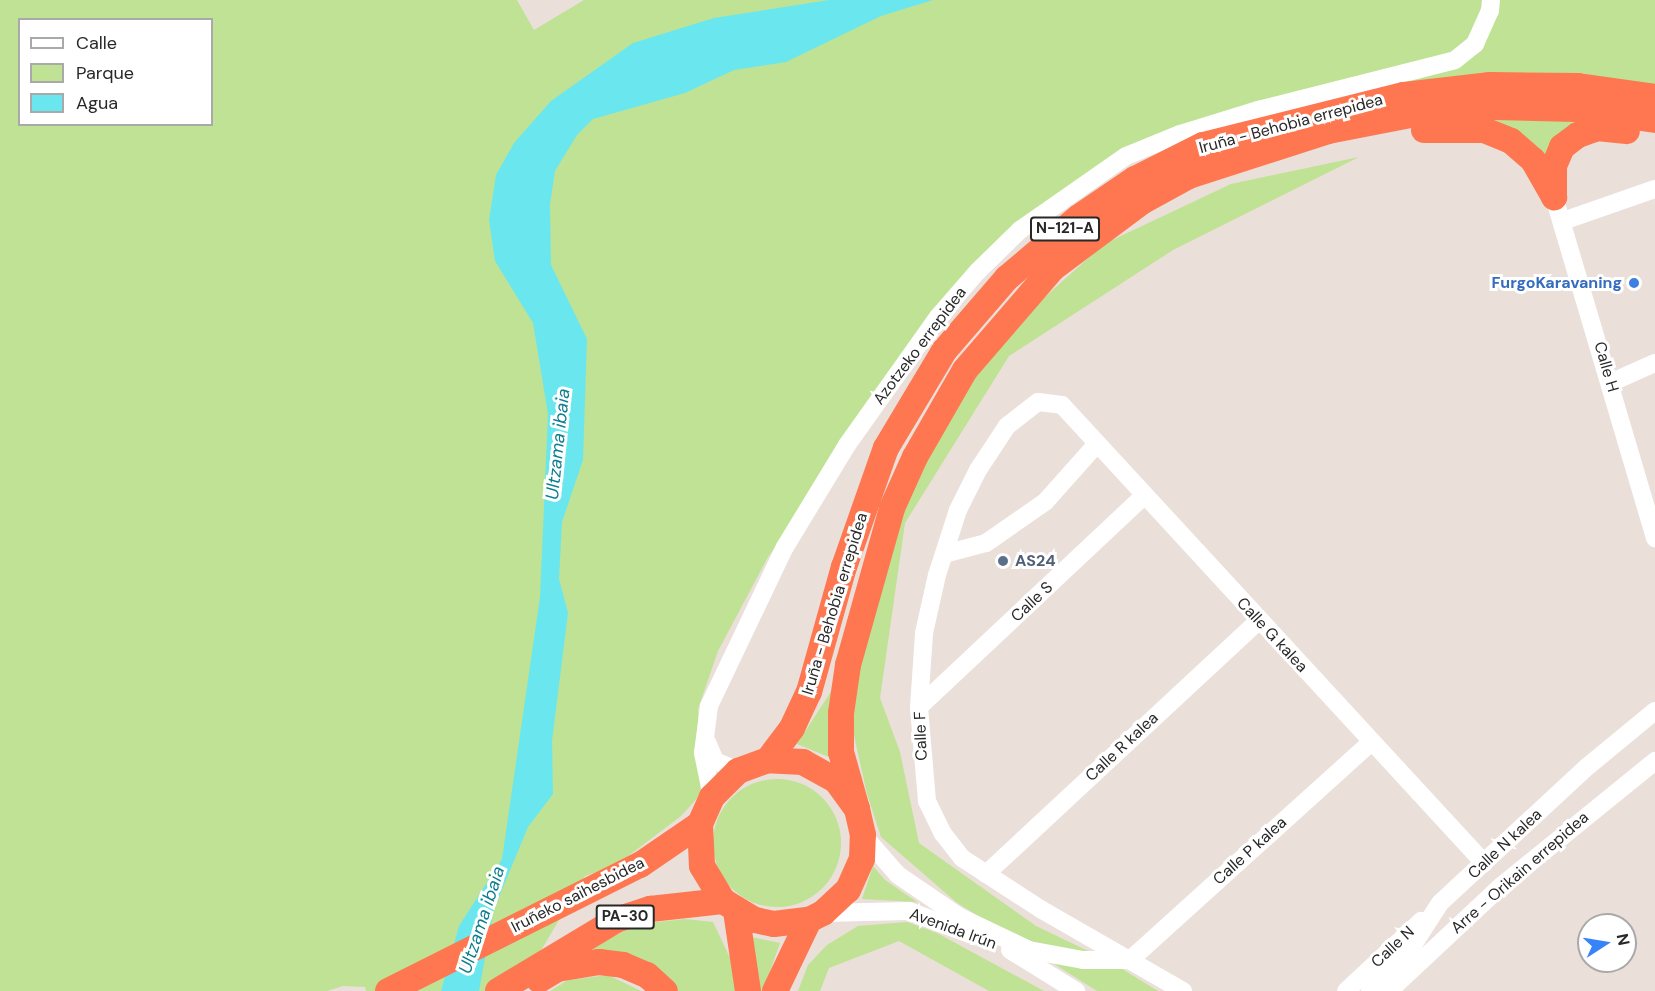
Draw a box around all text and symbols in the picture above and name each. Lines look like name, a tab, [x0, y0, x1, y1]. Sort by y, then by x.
legend	[18, 18, 213, 126]
text: Calle	[76, 31, 117, 55]
text: Parque	[76, 61, 134, 85]
street label: Iruña - Behobia errepidea	[1197, 90, 1385, 158]
text: Agua	[76, 91, 118, 115]
road number: N-121-A	[1029, 217, 1101, 241]
place label: FurgoKaravaning	[1491, 273, 1622, 293]
marker: FurgoKaravaning	[1627, 276, 1641, 290]
street label: Azotzeko errepidea	[869, 283, 971, 409]
street label: Calle H	[1590, 340, 1622, 394]
water label: Ultzama ibaia	[541, 387, 575, 501]
street label: Iruña - Behobia errepidea	[798, 511, 872, 697]
place label: AS24	[1015, 551, 1056, 571]
marker: AS24	[996, 554, 1010, 568]
street label: Calle S	[1007, 578, 1057, 626]
street label: Calle G kalea	[1233, 594, 1311, 676]
street label: Calle R kalea	[1082, 708, 1162, 786]
street label: Calle F	[911, 711, 931, 761]
street label: Calle N kalea	[1464, 805, 1546, 883]
street label: Arre - Orikain errepidea	[1447, 808, 1593, 938]
street label: Calle P kalea	[1209, 813, 1291, 889]
street label: Iruñeko saihesbidea	[508, 853, 648, 937]
water label: Ultzama ibaia	[454, 864, 510, 976]
street label: Avenida Irún	[907, 904, 999, 954]
road number: PA-30	[595, 905, 655, 929]
north arrow	[1577, 913, 1637, 973]
street label: Calle N	[1368, 922, 1418, 972]
text: N	[1612, 932, 1635, 947]

